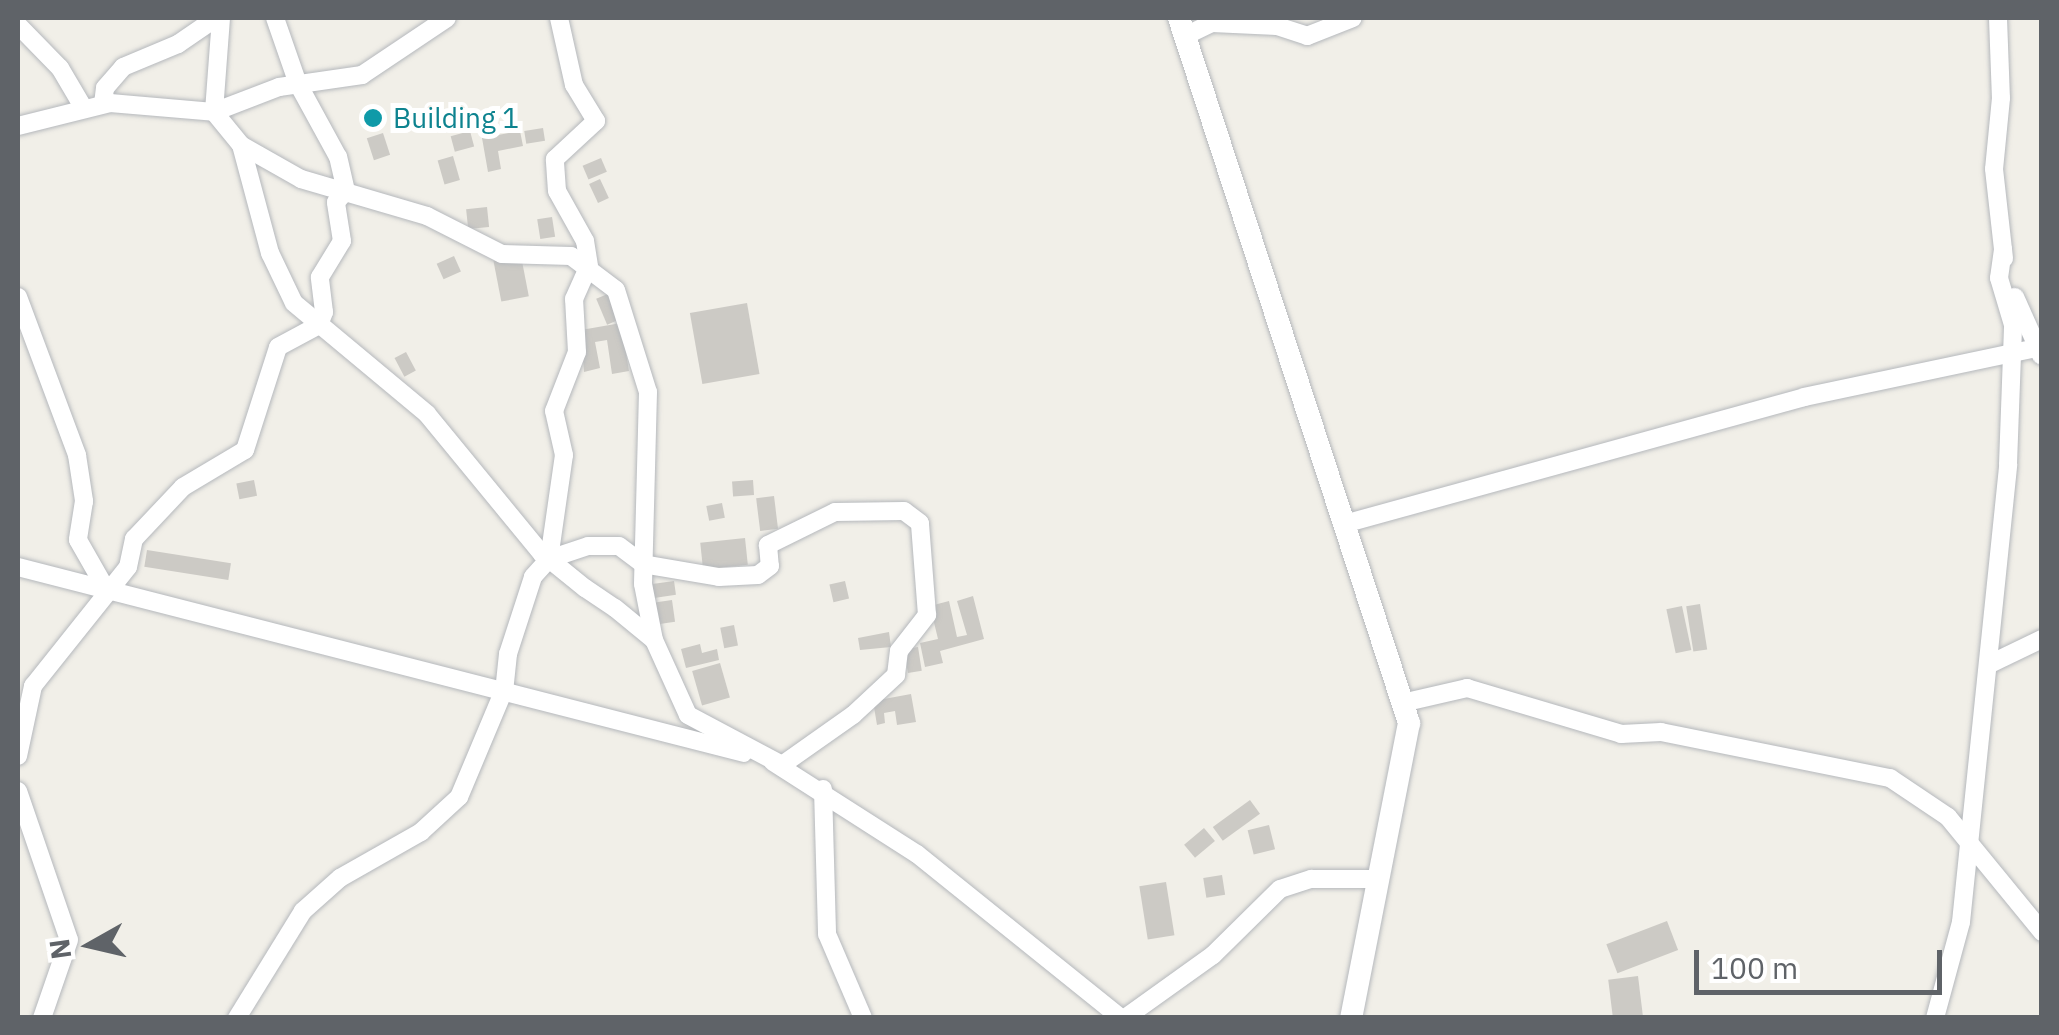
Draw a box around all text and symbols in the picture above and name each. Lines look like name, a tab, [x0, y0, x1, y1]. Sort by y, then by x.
place label: Building 1	[393, 101, 519, 135]
marker: Building 1	[362, 107, 384, 129]
north arrow	[40, 895, 140, 995]
scale bar	[1699, 930, 1946, 992]
text: N	[40, 937, 80, 962]
text: 100 m	[1711, 948, 1798, 987]

